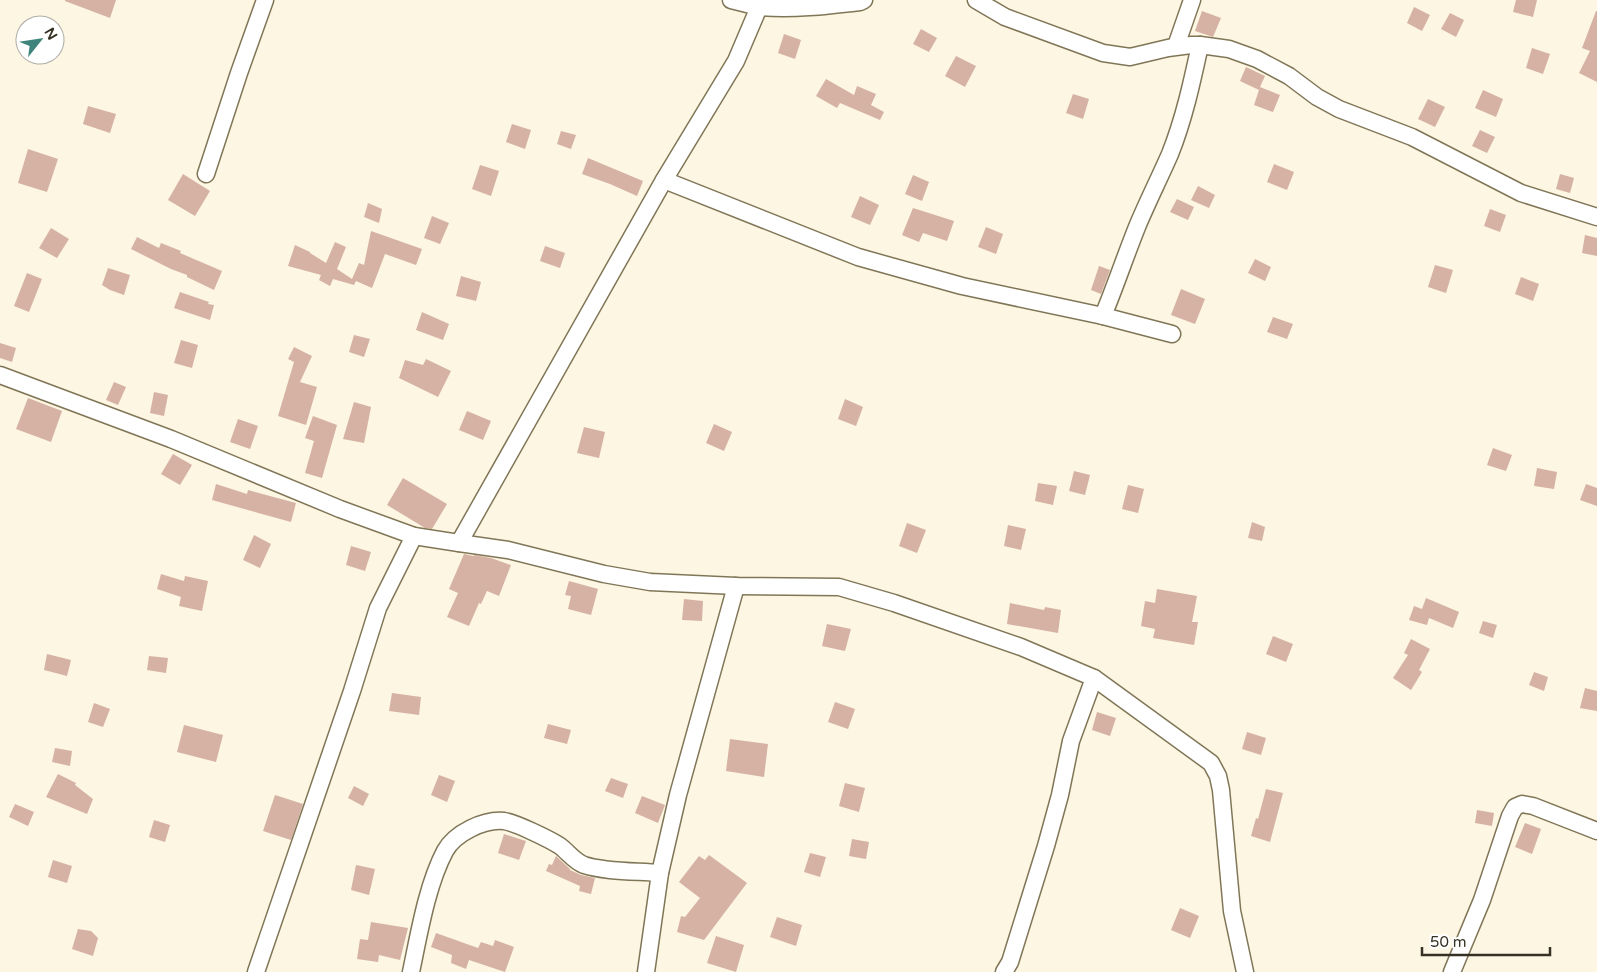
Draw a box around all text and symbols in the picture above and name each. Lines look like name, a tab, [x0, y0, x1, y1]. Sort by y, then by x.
north arrow	[15, 15, 65, 65]
text: N	[41, 25, 61, 43]
scale bar	[1422, 924, 1550, 956]
text: 50 m	[1430, 933, 1467, 951]

